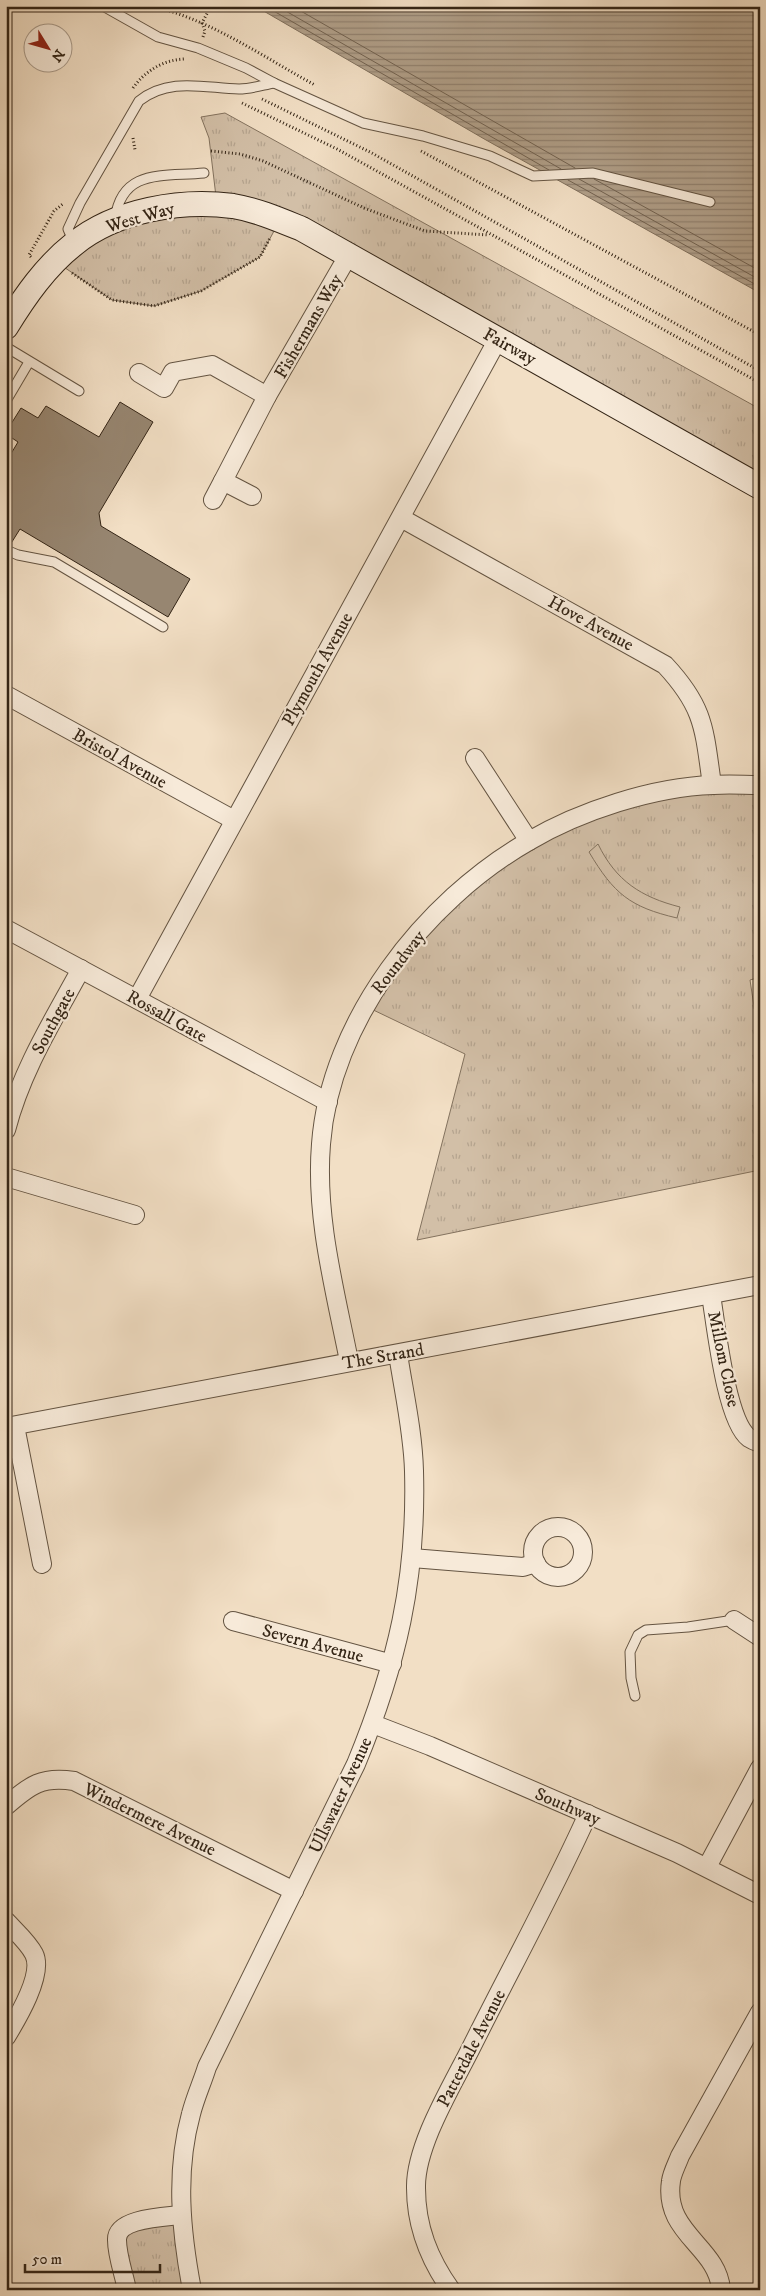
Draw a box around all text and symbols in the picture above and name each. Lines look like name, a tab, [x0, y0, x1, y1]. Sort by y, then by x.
north arrow	[22, 22, 72, 72]
text: N	[47, 45, 68, 66]
street label: West Way	[103, 198, 177, 238]
street label: Fishermans Way	[270, 270, 348, 383]
street label: Fairway	[479, 323, 540, 371]
street label: Hove Avenue	[544, 591, 637, 656]
street label: Plymouth Avenue	[278, 609, 358, 730]
street label: Bristol Avenue	[69, 724, 170, 794]
street label: Roundway	[367, 926, 431, 999]
street label: Southgate	[27, 985, 80, 1058]
street label: Rossall Gate	[123, 986, 211, 1048]
street label: Millom Close	[702, 1309, 744, 1409]
street label: The Strand	[341, 1339, 426, 1375]
street label: Severn Avenue	[260, 1620, 366, 1668]
street label: Ullswater Avenue	[304, 1734, 377, 1857]
street label: Windermere Avenue	[79, 1778, 219, 1861]
street label: Southway	[531, 1783, 604, 1831]
street label: Patterdale Avenue	[433, 1986, 511, 2111]
scale bar	[25, 2241, 160, 2273]
text: 50 m	[32, 2250, 62, 2269]

